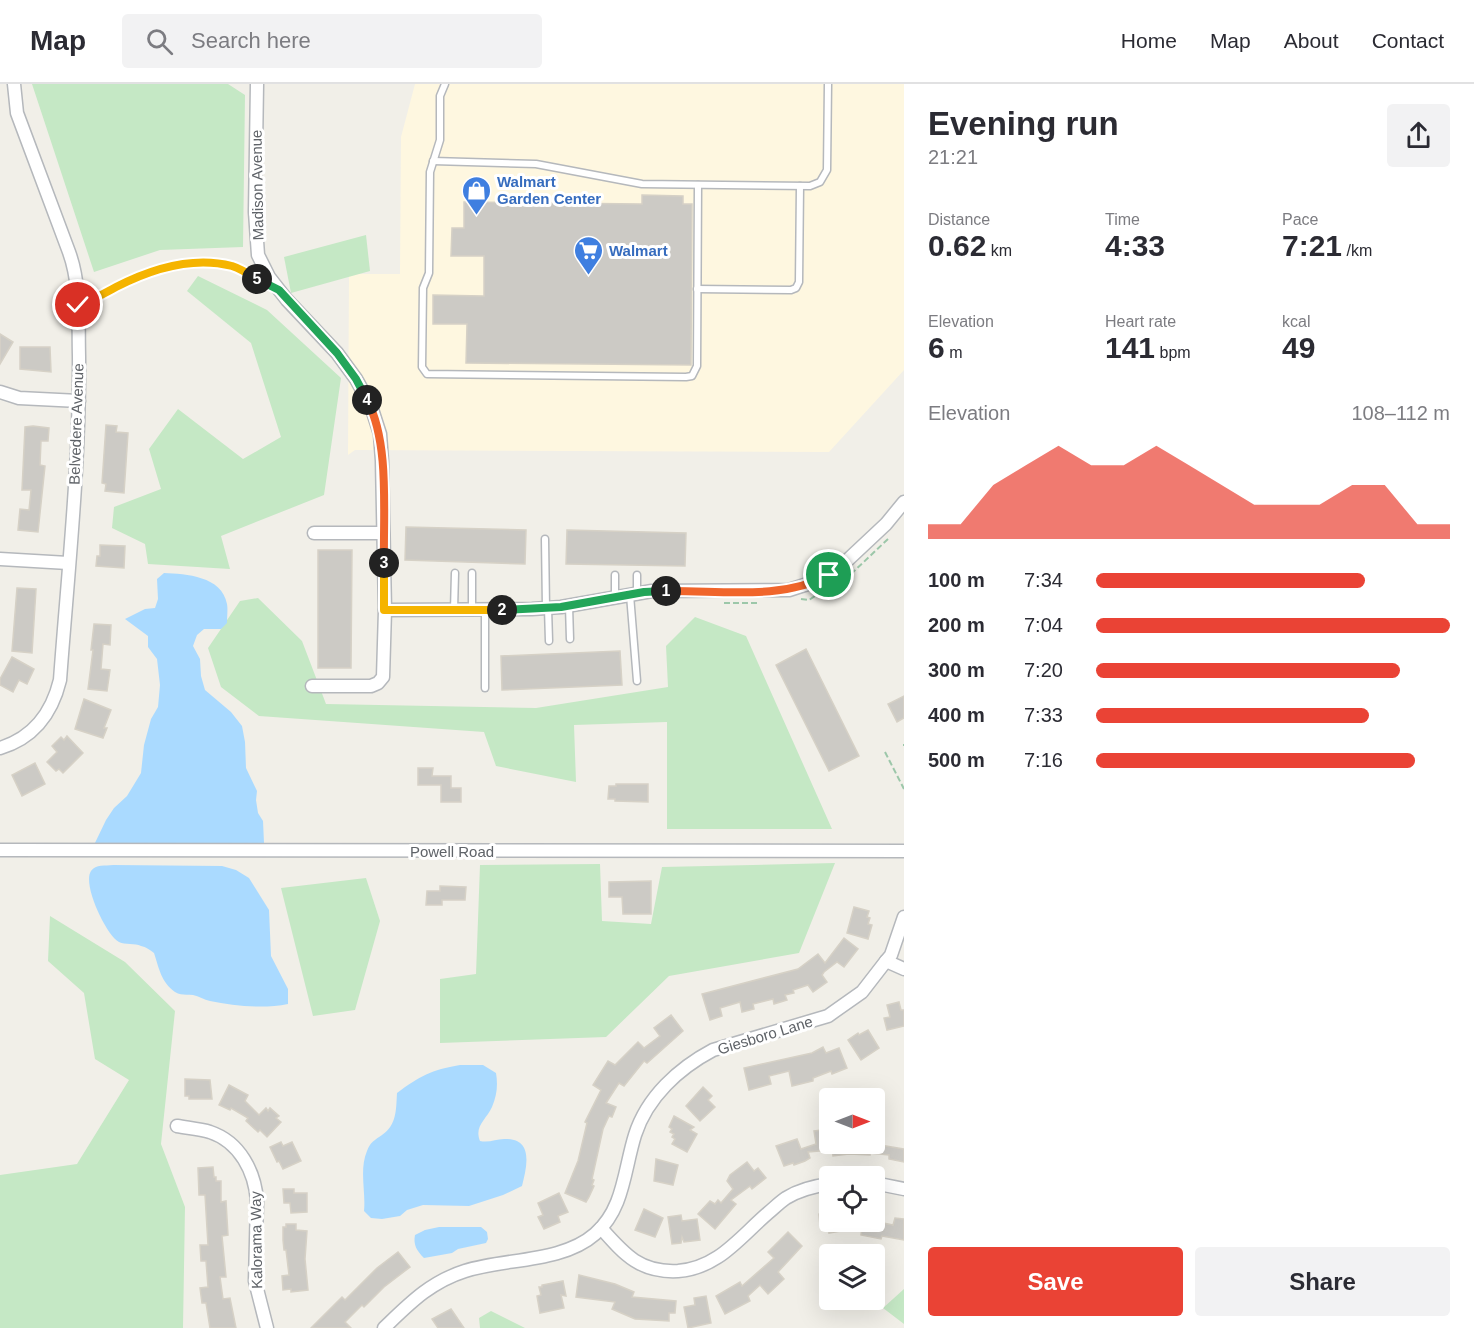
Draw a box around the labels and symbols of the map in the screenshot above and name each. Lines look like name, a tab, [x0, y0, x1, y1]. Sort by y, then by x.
street label: Madison Avenue	[248, 130, 266, 240]
place label: Walmart Garden Center	[497, 173, 601, 207]
shop icon: Walmart Garden Center	[460, 174, 492, 216]
supermarket icon: Walmart	[572, 234, 604, 276]
place label: Walmart	[609, 242, 668, 259]
pin: 5	[242, 264, 272, 294]
pin	[52, 279, 103, 330]
street label: Belvedere Avenue	[65, 363, 87, 485]
pin: 4	[352, 385, 382, 415]
pin: 3	[369, 548, 399, 578]
pin	[803, 549, 854, 600]
pin: 1	[651, 576, 681, 606]
pin: 2	[487, 595, 517, 625]
street label: Powell Road	[410, 843, 494, 860]
street label: Giesboro Lane	[715, 1012, 815, 1058]
north arrow	[819, 1088, 885, 1154]
street label: Kalorama Way	[247, 1190, 265, 1289]

